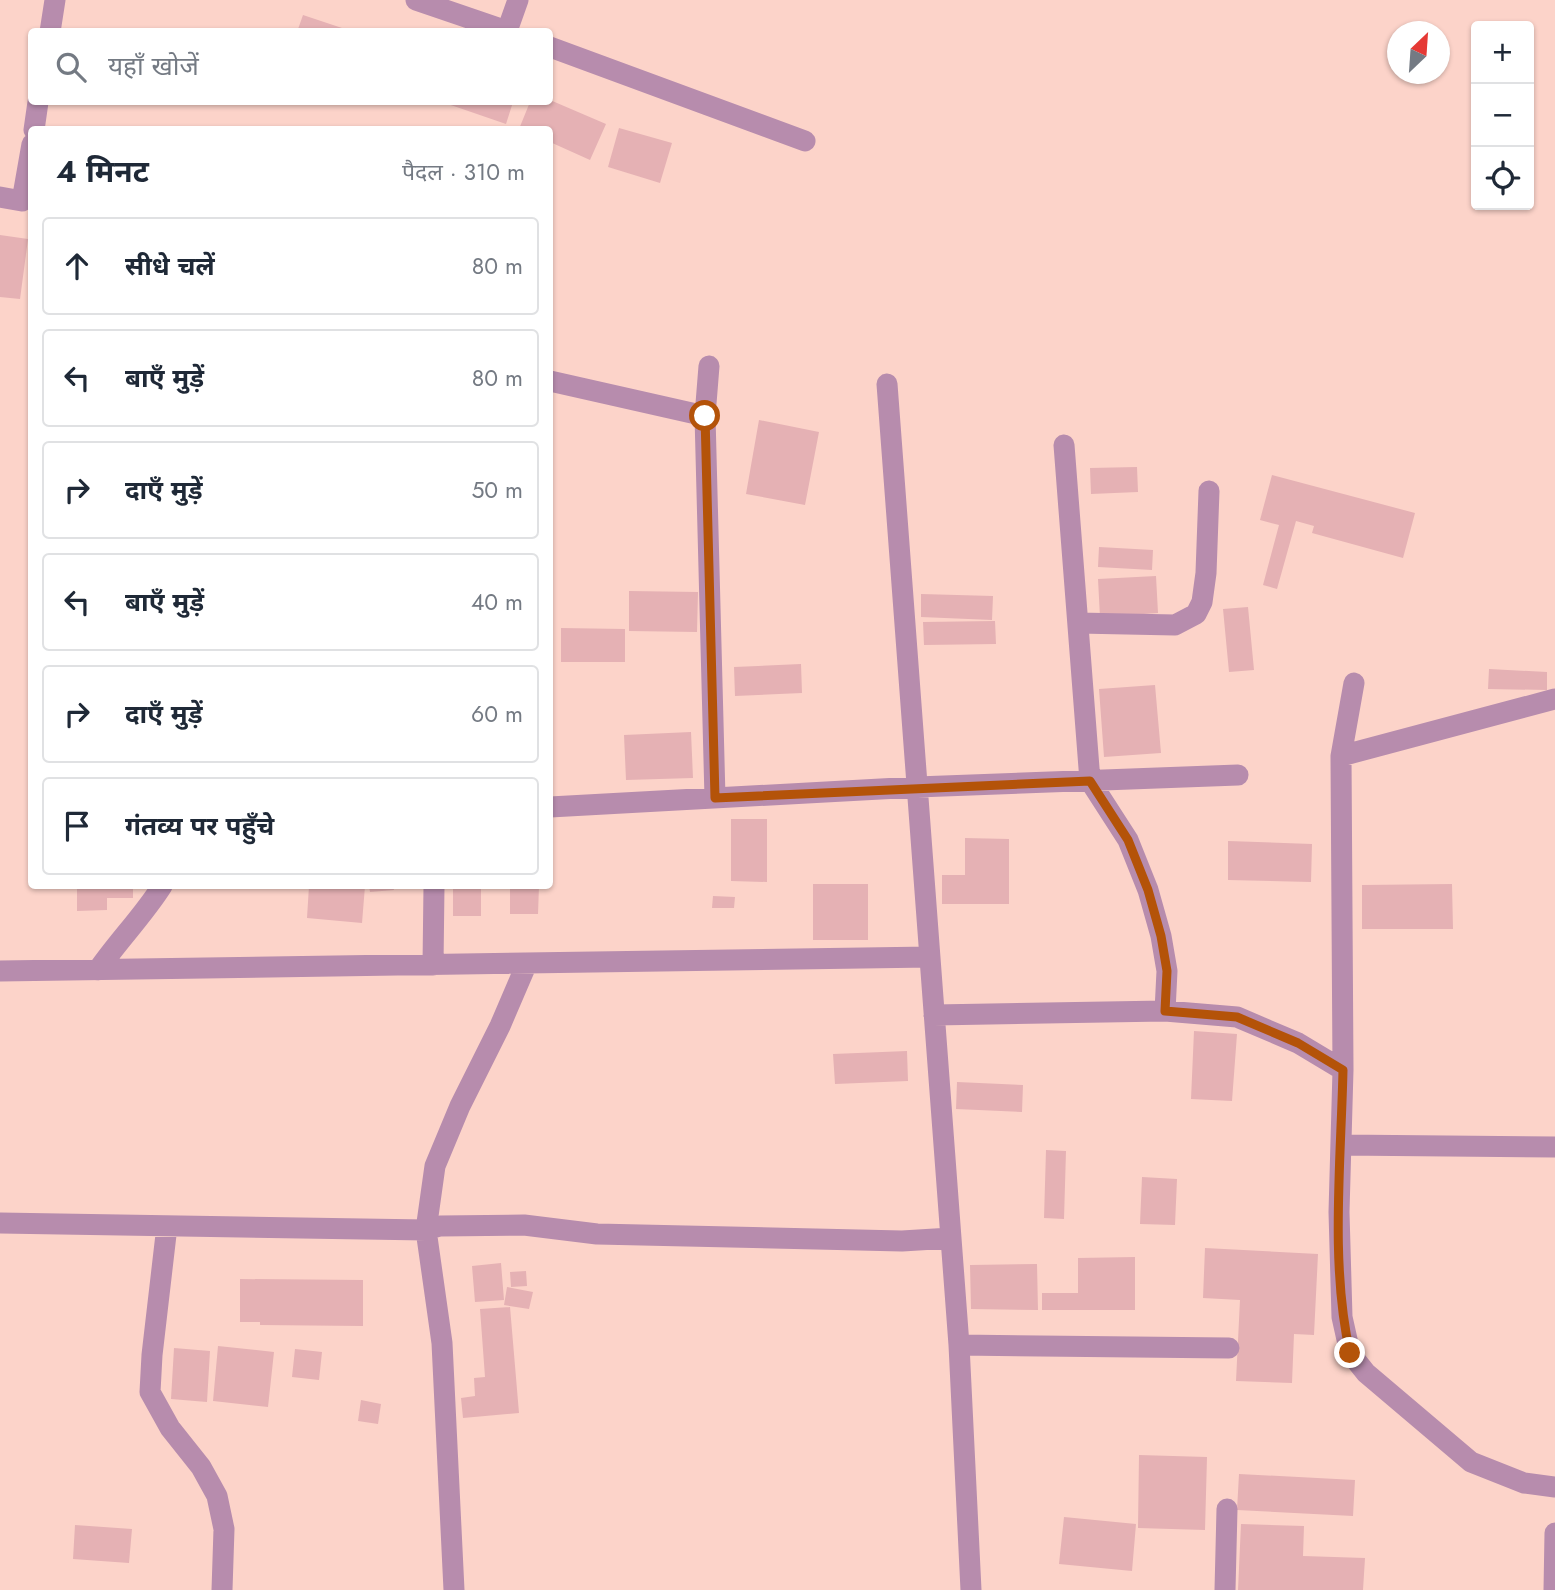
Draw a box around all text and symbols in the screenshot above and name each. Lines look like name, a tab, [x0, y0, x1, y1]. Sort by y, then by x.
north arrow	[1387, 21, 1450, 84]
map controls	[1471, 21, 1534, 210]
button: +	[1471, 21, 1534, 84]
search box	[28, 28, 553, 105]
text: यहाँ खोजें	[108, 47, 199, 85]
icon: search	[52, 48, 90, 86]
button: −	[1471, 84, 1534, 147]
button: locate	[1471, 147, 1534, 210]
text: 4 मिनट	[56, 150, 149, 193]
text: पैदल · 310 m	[402, 155, 525, 189]
icon: ahead	[58, 247, 96, 285]
text: सीधे चलें	[125, 247, 215, 285]
text: 80 m	[472, 249, 523, 283]
icon: left	[58, 359, 96, 397]
text: बाएँ मुड़ें	[125, 359, 204, 397]
text: 80 m	[472, 361, 523, 395]
route start	[689, 400, 720, 431]
icon: right	[58, 471, 96, 509]
text: दाएँ मुड़ें	[125, 471, 203, 509]
text: 50 m	[471, 473, 523, 507]
icon: left	[58, 583, 96, 621]
text: बाएँ मुड़ें	[125, 583, 204, 621]
text: 40 m	[471, 585, 523, 619]
icon: right	[58, 695, 96, 733]
text: दाएँ मुड़ें	[125, 695, 203, 733]
text: 60 m	[471, 697, 523, 731]
icon: arrive	[58, 807, 96, 845]
text: गंतव्य पर पहुँचे	[125, 807, 274, 845]
route end	[1334, 1337, 1365, 1368]

